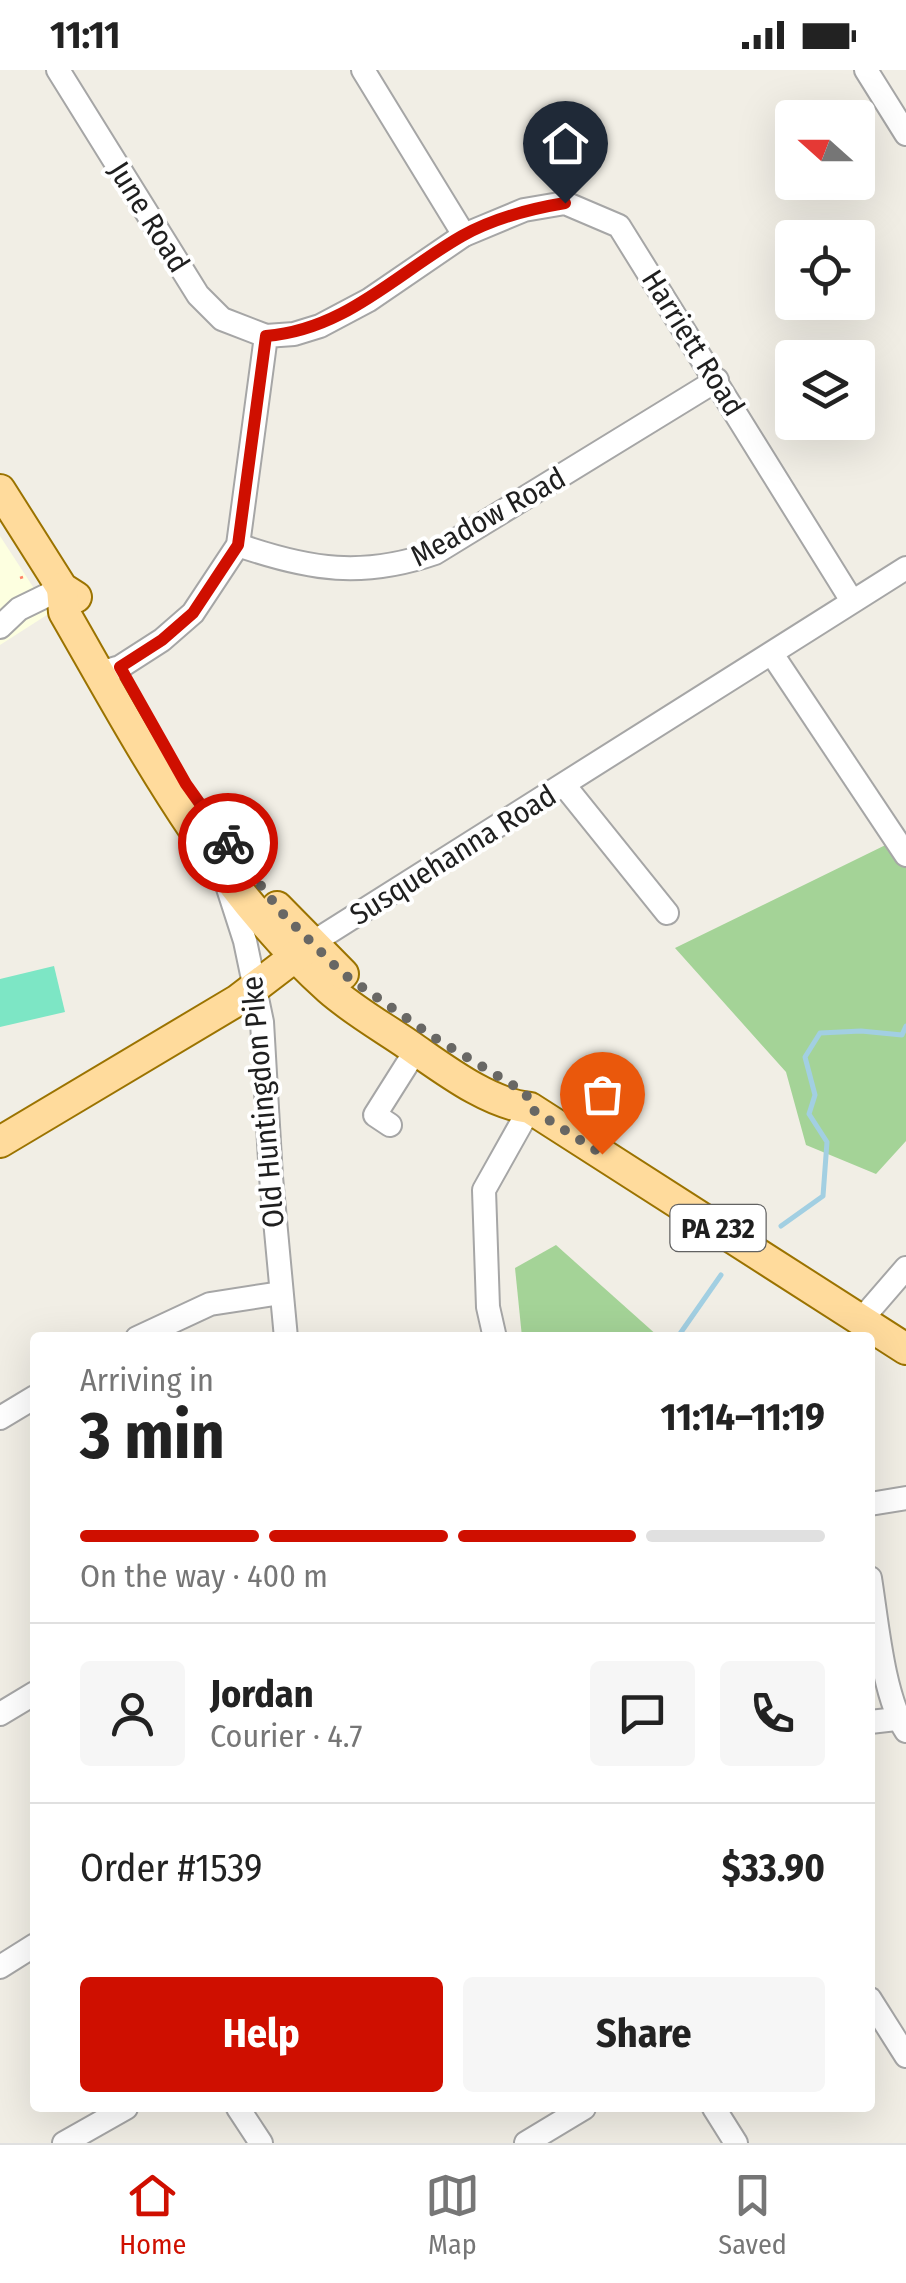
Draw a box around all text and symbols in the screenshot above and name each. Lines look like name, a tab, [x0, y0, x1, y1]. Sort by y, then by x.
text: 11:11	[50, 12, 120, 58]
north arrow	[775, 100, 875, 200]
map controls	[775, 100, 875, 440]
pin	[523, 101, 608, 204]
icon: home	[538, 116, 593, 171]
street label: June Road	[101, 155, 197, 279]
button: locate	[775, 220, 875, 320]
street label: Harriett Road	[634, 263, 752, 423]
button: layers	[775, 340, 875, 440]
street label: Meadow Road	[404, 460, 572, 574]
street label: Susquehanna Road	[343, 777, 563, 933]
courier	[178, 793, 278, 893]
icon: bike	[201, 816, 256, 871]
street label: Old Huntingdon Pike	[234, 975, 292, 1229]
pin	[560, 1052, 645, 1155]
icon: bag	[575, 1067, 630, 1122]
road number: PA 232	[670, 1205, 766, 1251]
text: Arriving in	[80, 1361, 214, 1399]
text: 11:14–11:19	[661, 1394, 825, 1440]
text: 3 min	[80, 1397, 225, 1475]
text: On the way · 400 m	[80, 1557, 328, 1595]
button: person	[80, 1661, 185, 1766]
button: chat	[590, 1661, 695, 1766]
button: phone	[720, 1661, 825, 1766]
text: Jordan	[210, 1671, 314, 1717]
text: Courier · 4.7	[210, 1717, 362, 1755]
text: Order #1539	[80, 1845, 263, 1891]
text: $33.90	[722, 1845, 825, 1891]
button: Help	[80, 1977, 443, 2092]
button: Share	[463, 1977, 825, 2092]
tab: Home	[119, 2168, 186, 2261]
tab: Map	[425, 2168, 480, 2261]
tab: Saved	[718, 2168, 787, 2261]

